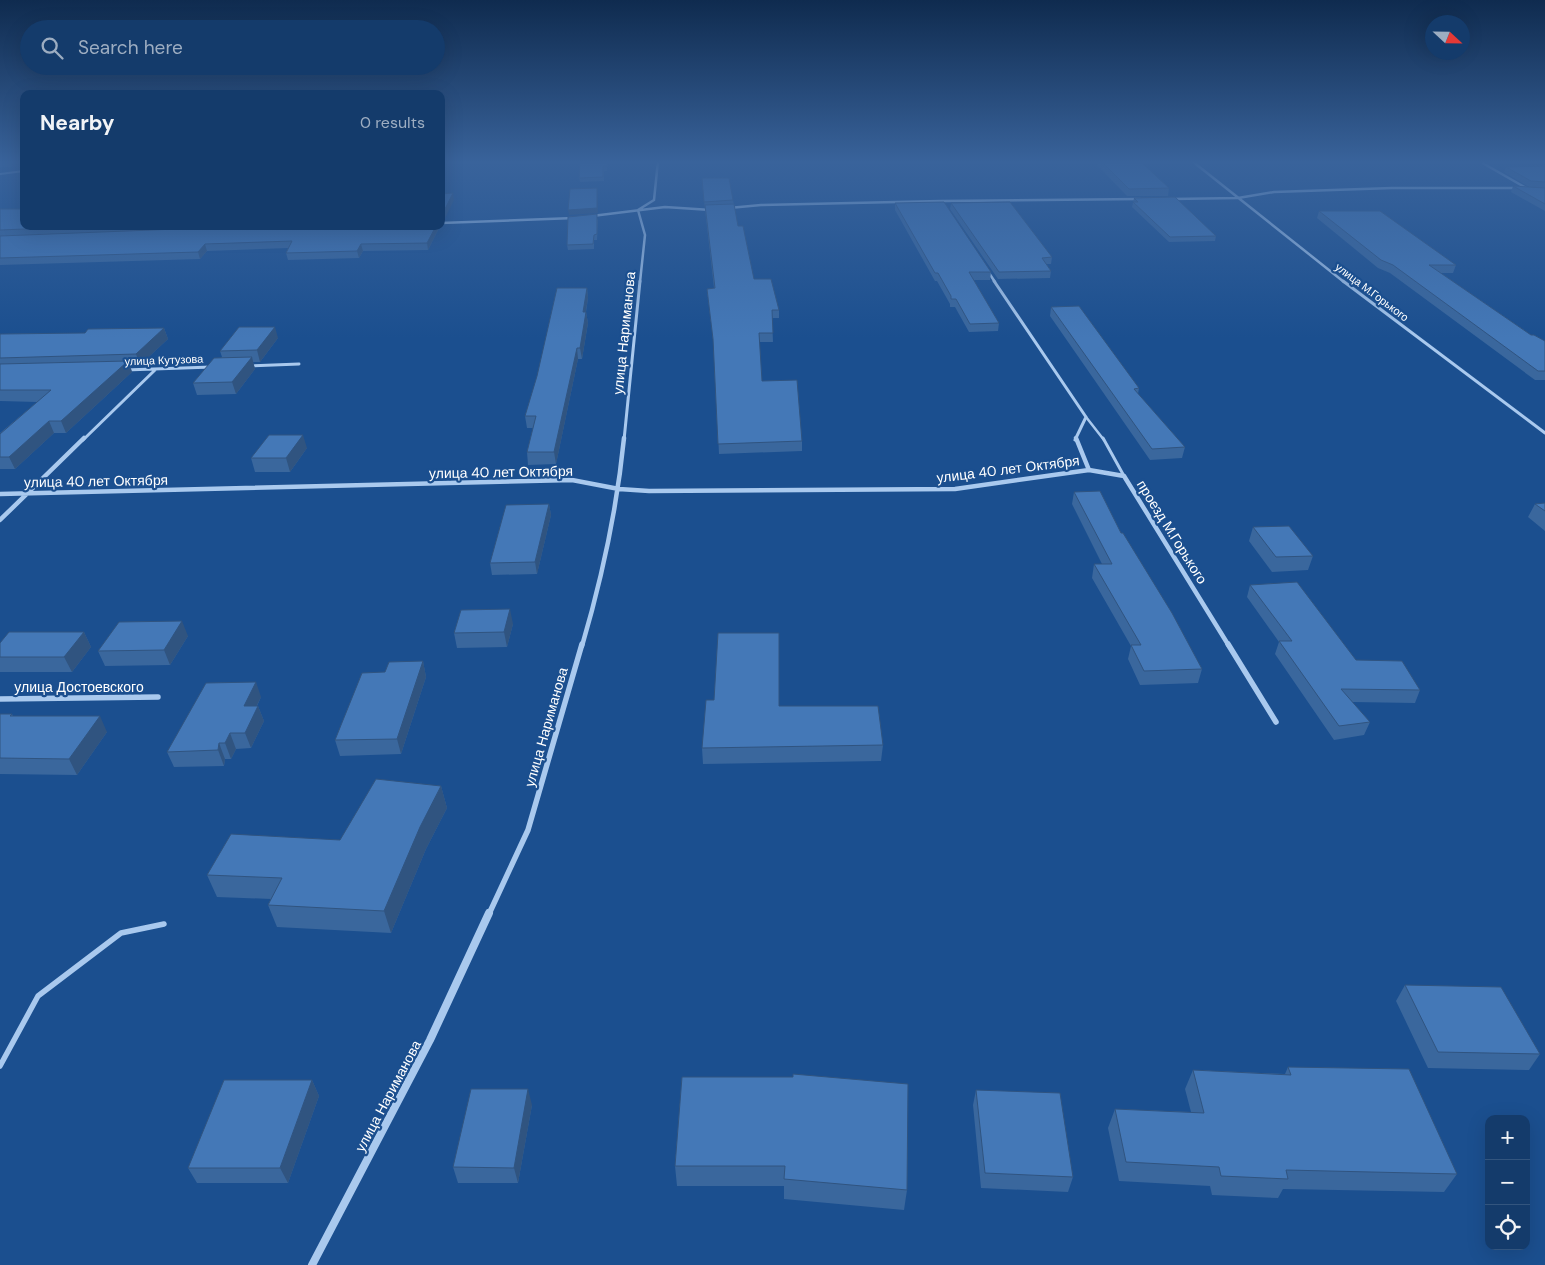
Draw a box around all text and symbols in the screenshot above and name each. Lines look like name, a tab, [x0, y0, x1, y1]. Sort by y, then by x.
north arrow	[1425, 15, 1470, 60]
search box	[20, 20, 445, 75]
icon: search	[38, 34, 66, 62]
text: Search here	[78, 35, 183, 60]
text: Nearby	[40, 109, 114, 137]
text: 0 results	[360, 112, 425, 133]
street label: улица М.Горького	[1332, 260, 1412, 324]
street label: улица Нариманова	[609, 270, 639, 395]
street label: улица Кутузова	[124, 352, 204, 368]
street label: улица 40 лет Октября	[935, 451, 1081, 487]
street label: улица 40 лет Октября	[429, 462, 573, 482]
street label: улица 40 лет Октября	[24, 471, 168, 491]
street label: проезд М.Горького	[1133, 477, 1211, 588]
street label: улица Нариманова	[520, 665, 572, 789]
street label: улица Достоевского	[14, 678, 144, 696]
street label: улица Нариманова	[351, 1037, 425, 1155]
map controls	[1485, 1115, 1530, 1250]
button: +	[1485, 1115, 1530, 1160]
button: −	[1485, 1160, 1530, 1205]
button: locate	[1485, 1205, 1530, 1250]

